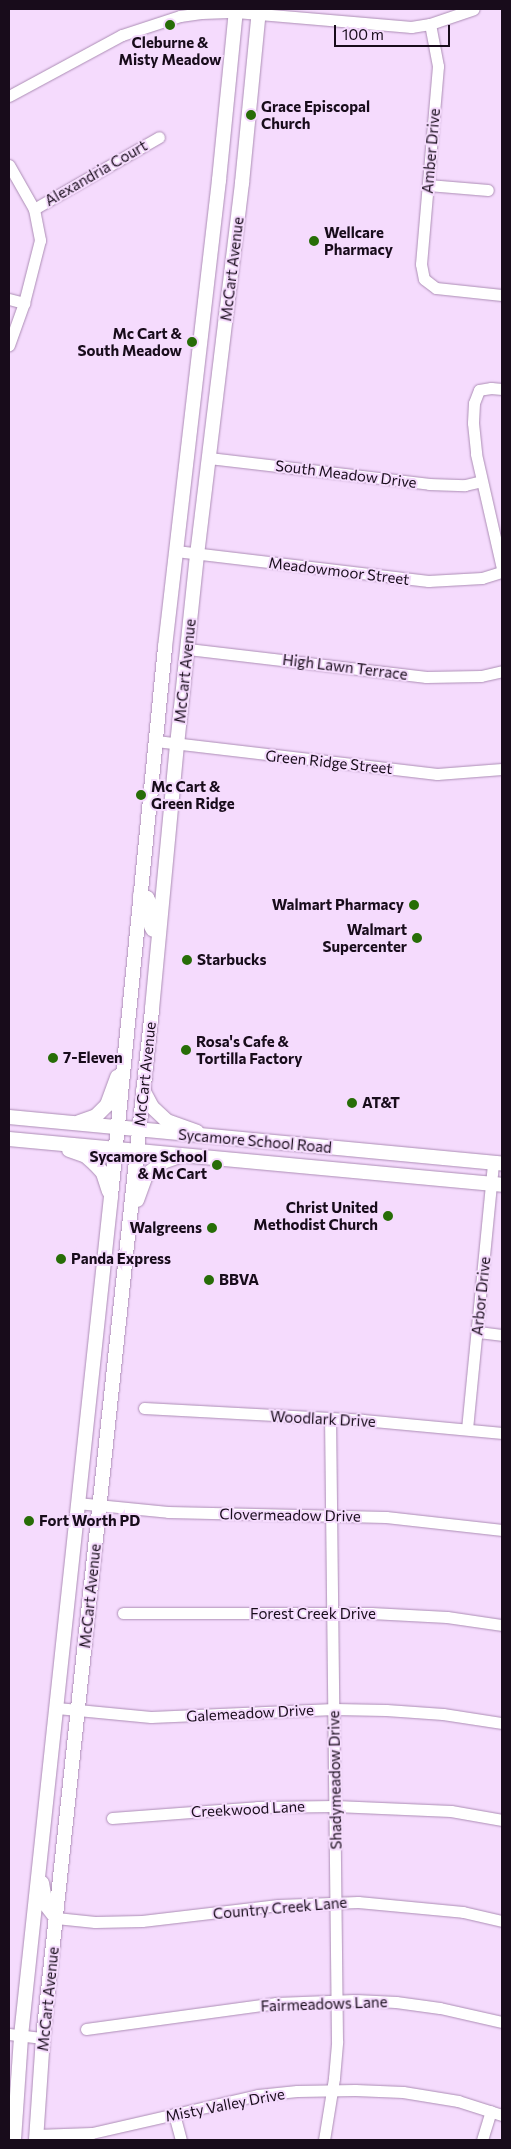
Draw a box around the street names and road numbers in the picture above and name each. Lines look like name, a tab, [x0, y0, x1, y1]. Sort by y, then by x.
street label: Amber Drive	[418, 108, 444, 194]
street label: Alexandria Court	[41, 136, 151, 210]
street label: McCart Avenue	[217, 216, 247, 322]
street label: South Meadow Drive	[274, 456, 418, 492]
street label: Meadowmoor Street	[268, 553, 410, 589]
street label: McCart Avenue	[171, 618, 199, 724]
street label: High Lawn Terrace	[281, 650, 409, 684]
street label: Green Ridge Street	[265, 746, 393, 778]
street label: McCart Avenue	[131, 1021, 159, 1127]
street label: Sycamore School Road	[177, 1125, 333, 1157]
street label: Arbor Drive	[468, 1256, 494, 1336]
street label: Woodlark Drive	[270, 1407, 376, 1431]
street label: Clovermeadow Drive	[219, 1505, 361, 1525]
street label: McCart Avenue	[76, 1543, 104, 1649]
street label: Forest Creek Drive	[250, 1605, 376, 1623]
street label: Galemeadow Drive	[186, 1701, 314, 1725]
street label: Shadymeadow Drive	[325, 1710, 345, 1850]
street label: Creekwood Lane	[191, 1797, 305, 1821]
street label: Country Creek Lane	[212, 1893, 348, 1923]
street label: McCart Avenue	[34, 1946, 62, 2052]
street label: Fairmeadows Lane	[260, 1993, 388, 2015]
street label: Misty Valley Drive	[164, 2085, 286, 2125]

